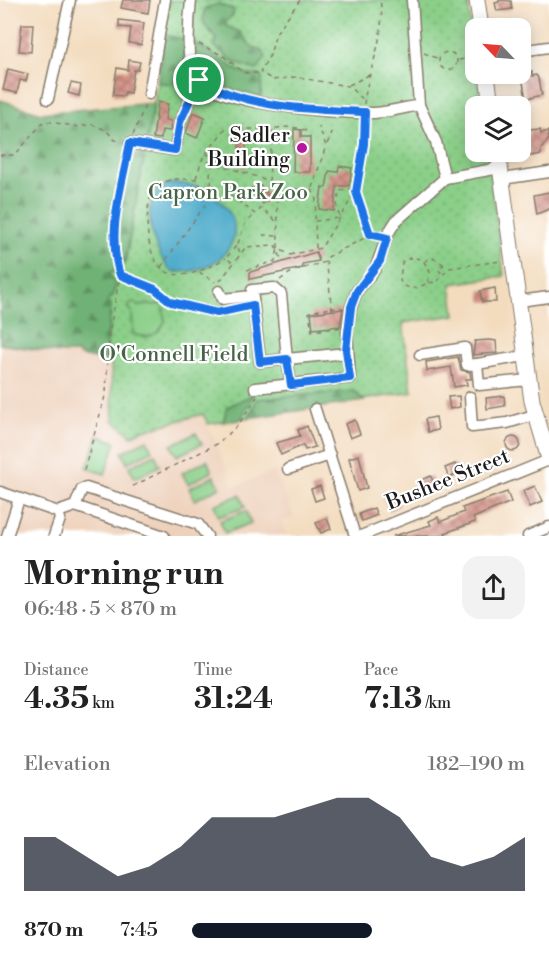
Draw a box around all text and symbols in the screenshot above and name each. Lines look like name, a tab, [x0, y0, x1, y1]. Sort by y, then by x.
north arrow	[465, 18, 531, 84]
map controls	[465, 18, 531, 162]
pin	[173, 54, 224, 105]
icon: arrive	[182, 63, 215, 96]
button: layers	[465, 96, 531, 162]
place label: Sadler Building	[207, 123, 290, 173]
marker: Sadler Building	[295, 141, 309, 155]
park label: Capron Park Zoo	[148, 180, 308, 206]
park label: O'Connell Field	[100, 342, 249, 368]
street label: Bushee Street	[381, 443, 514, 517]
text: Morning run	[24, 554, 224, 595]
button: share	[462, 556, 525, 619]
text: 06:48 · 5 × 870 m	[24, 597, 177, 622]
text: Distance	[24, 660, 89, 680]
text: Time	[194, 660, 233, 680]
text: Pace	[364, 660, 398, 680]
text: 4.35	[24, 680, 89, 718]
text: 31:24	[194, 680, 273, 718]
text: 7:13	[364, 680, 422, 718]
text: km	[89, 693, 115, 713]
text: /km	[422, 693, 451, 713]
text: Elevation	[24, 752, 111, 777]
text: 182–190 m	[427, 752, 525, 777]
text: 870 m	[24, 918, 83, 943]
text: 7:45	[120, 918, 158, 943]

